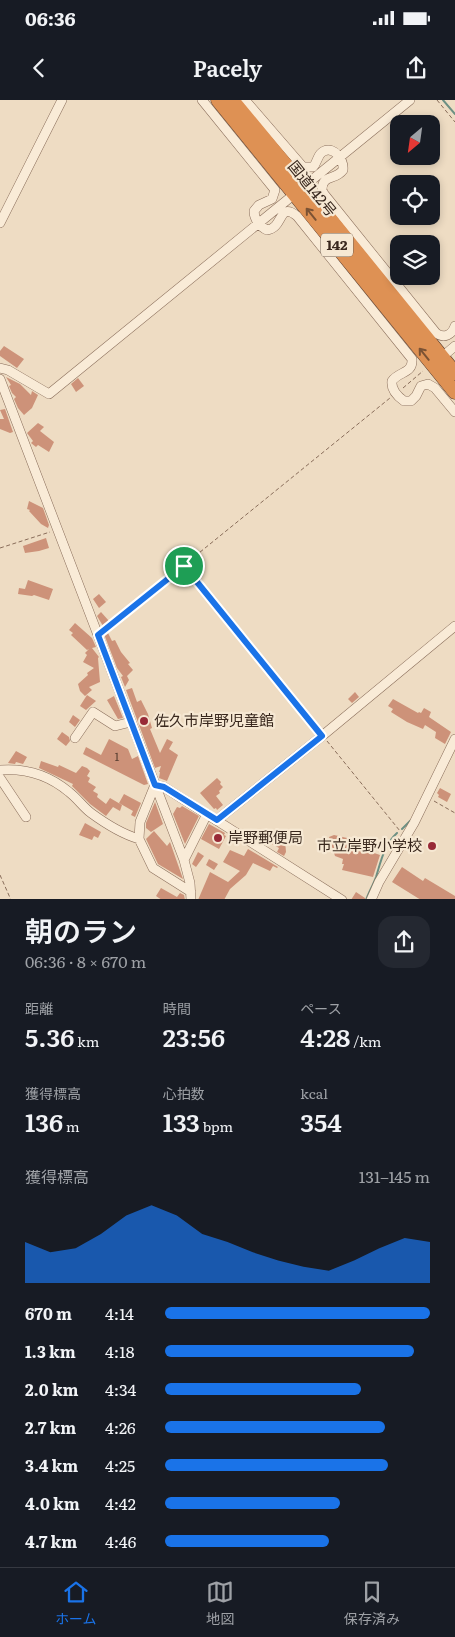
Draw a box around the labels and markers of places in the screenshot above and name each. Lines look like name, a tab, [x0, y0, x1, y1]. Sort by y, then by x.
pin	[163, 545, 205, 587]
place label: 佐久市岸野児童館	[154, 708, 274, 731]
marker: 佐久市岸野児童館	[138, 715, 150, 727]
place label: 岸野郵便局	[228, 825, 303, 848]
marker: 岸野郵便局	[212, 832, 224, 844]
place label: 市立岸野小学校	[317, 833, 422, 856]
marker: 市立岸野小学校	[426, 840, 438, 852]

